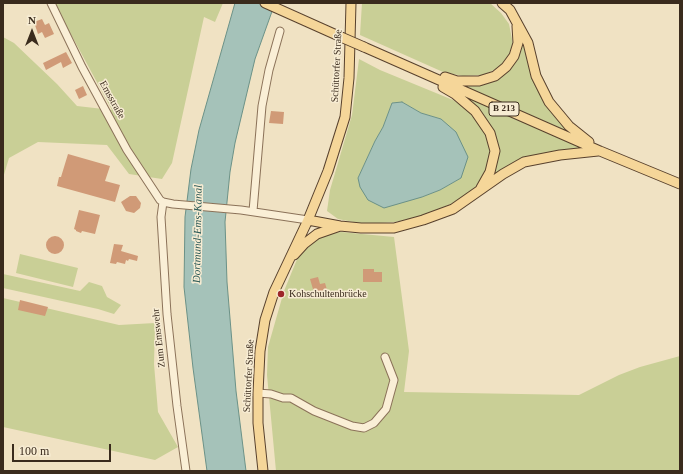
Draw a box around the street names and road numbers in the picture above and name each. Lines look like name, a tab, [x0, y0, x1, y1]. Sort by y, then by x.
street label: Schüttorfer Straße	[329, 29, 345, 103]
street label: Emsstraße	[97, 79, 127, 121]
road number: B 213	[489, 102, 519, 116]
street label: Zum Emswehr	[150, 308, 168, 368]
street label: Schüttorfer Straße	[241, 339, 257, 413]

